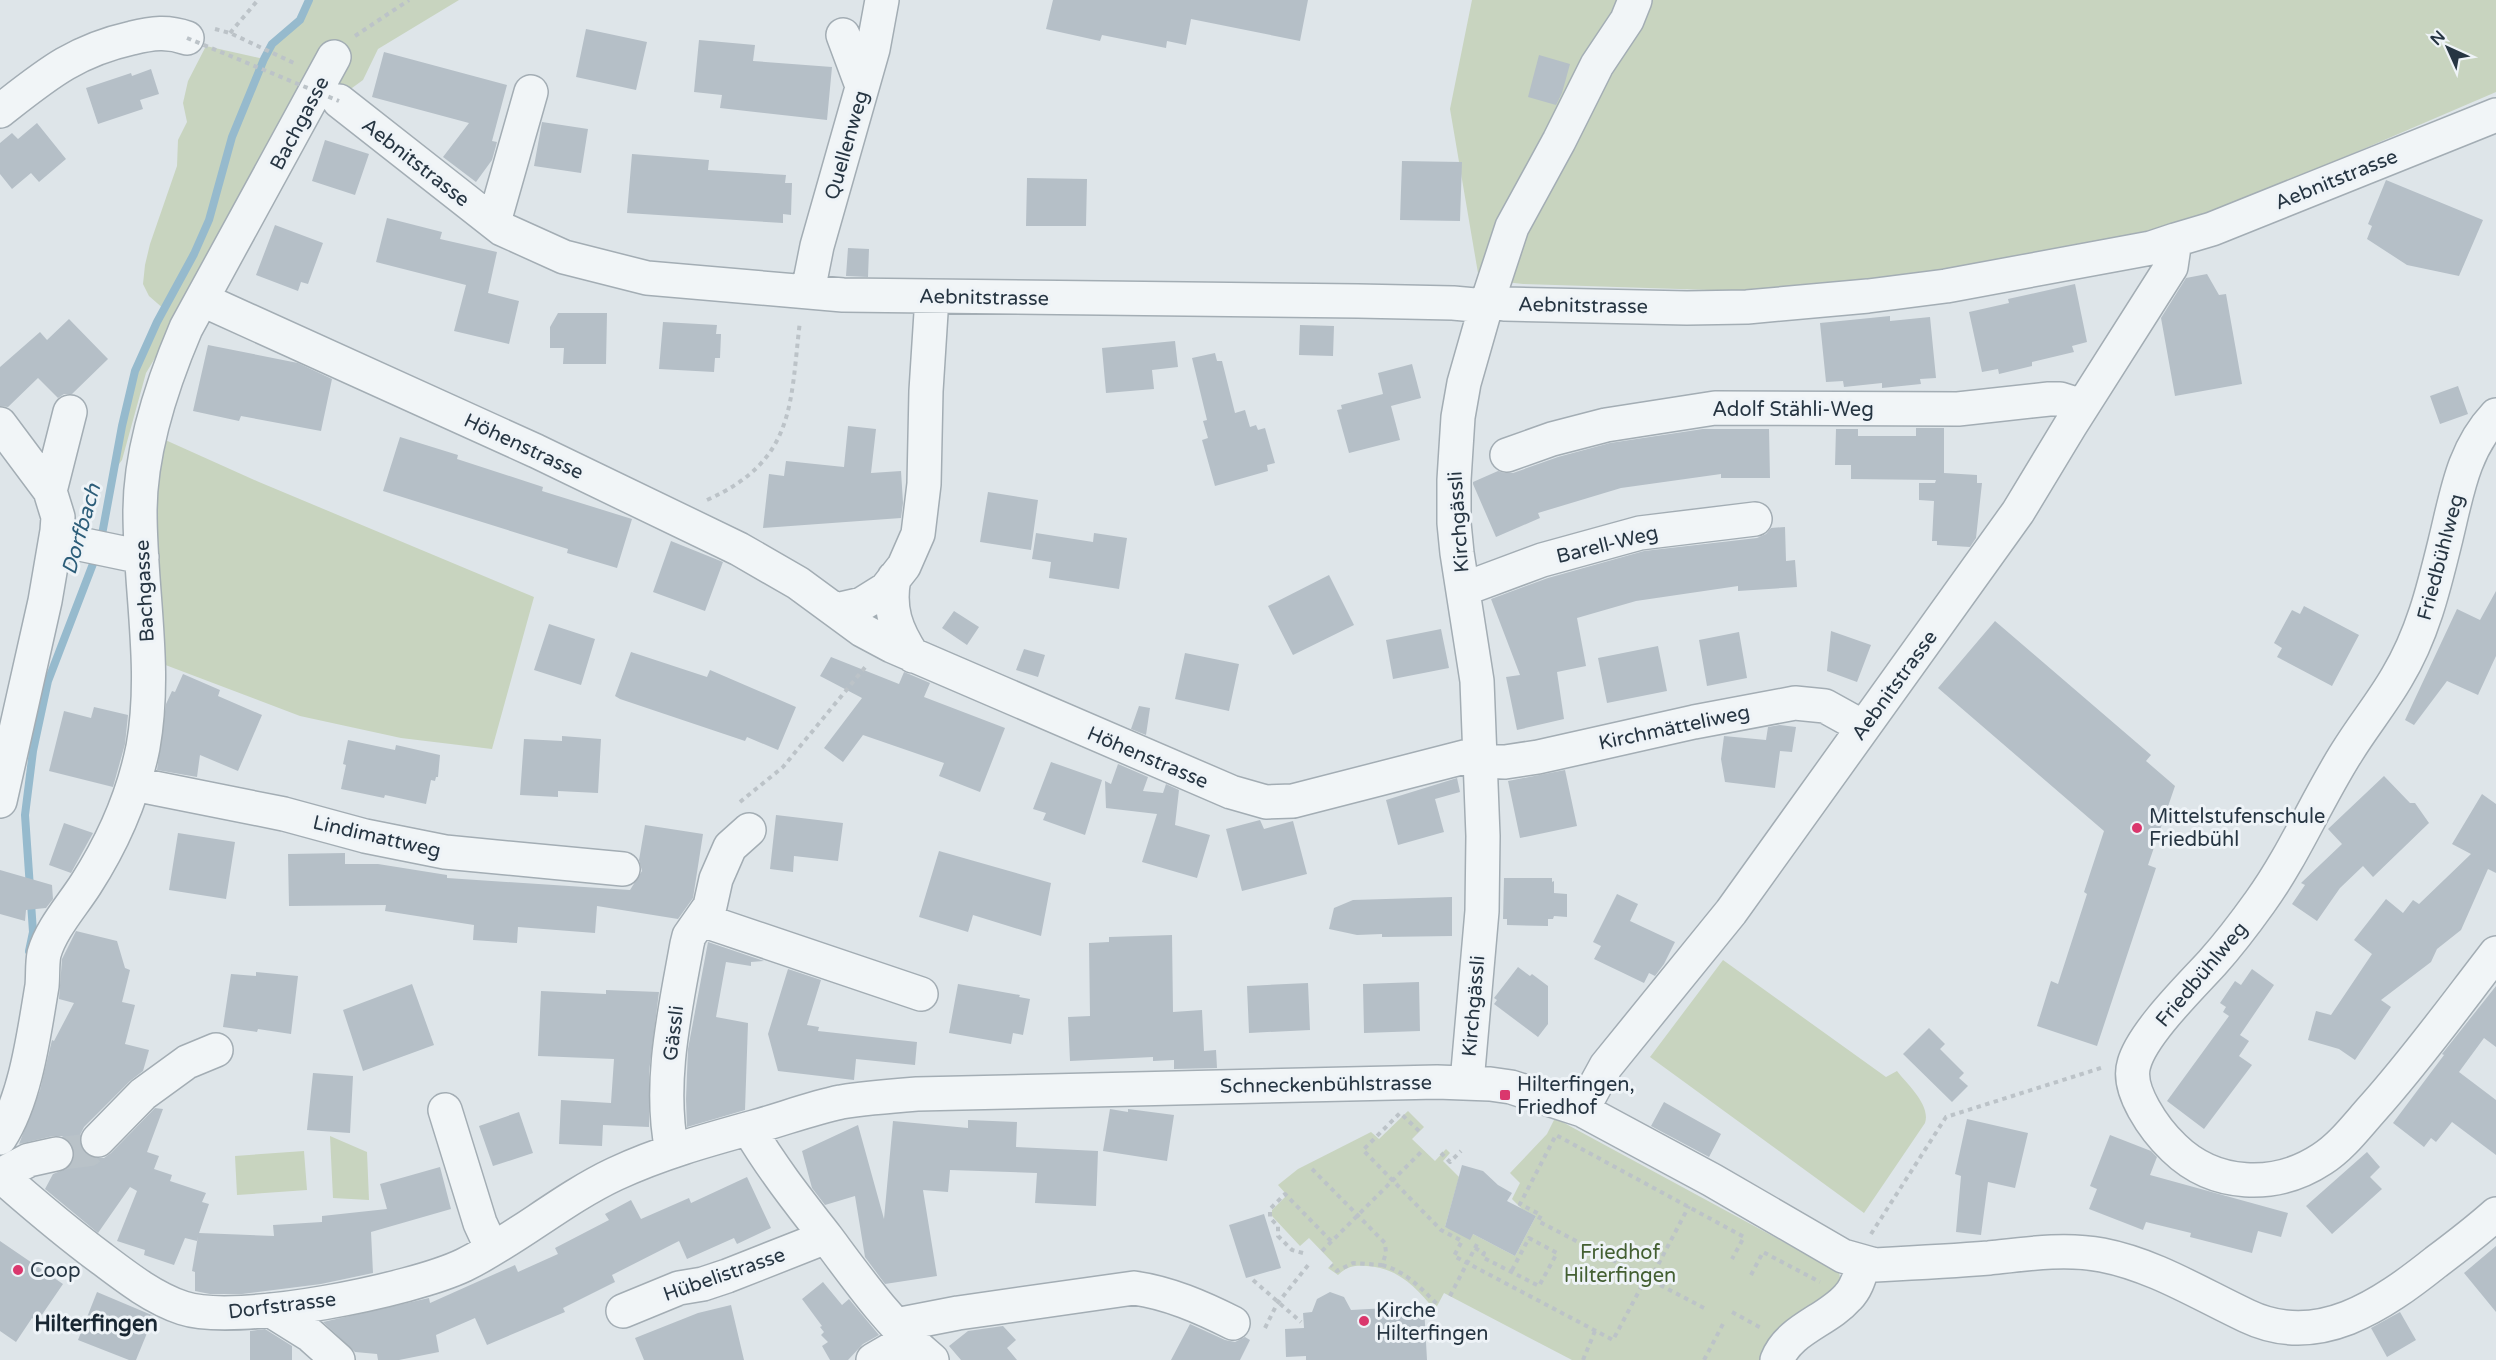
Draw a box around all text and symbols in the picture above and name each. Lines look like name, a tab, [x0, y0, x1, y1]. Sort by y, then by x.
north arrow	[2418, 18, 2478, 78]
text: N	[2426, 26, 2450, 50]
street label: Bachgasse	[265, 73, 334, 174]
street label: Quellenweg	[820, 88, 874, 203]
street label: Aebnitstrasse	[357, 113, 474, 212]
street label: Aebnitstrasse	[2272, 144, 2401, 215]
street label: Aebnitstrasse	[919, 285, 1049, 311]
street label: Aebnitstrasse	[1518, 293, 1648, 319]
street label: Adolf Stähli-Weg	[1712, 398, 1874, 422]
street label: Höhenstrasse	[460, 409, 587, 485]
street label: Kirchgässli	[1443, 470, 1475, 573]
water label: Dorfbach	[57, 480, 107, 577]
street label: Friedbühlweg	[2413, 491, 2469, 623]
street label: Barell-Weg	[1554, 521, 1661, 569]
street label: Bachgasse	[130, 539, 160, 643]
street label: Aebnitstrasse	[1847, 626, 1943, 745]
street label: Kirchmätteliweg	[1596, 700, 1752, 756]
street label: Höhenstrasse	[1083, 722, 1212, 794]
place label: Mittelstufenschule Friedbühl	[2149, 805, 2325, 852]
street label: Lindimattweg	[311, 811, 443, 863]
marker: Mittelstufenschule Friedbühl	[2130, 821, 2144, 835]
street label: Friedbühlweg	[2151, 917, 2253, 1032]
street label: Kirchgässli	[1458, 954, 1490, 1058]
street label: Gässli	[659, 1004, 689, 1062]
street label: Schneckenbühlstrasse	[1220, 1071, 1432, 1099]
place label: Hilterfingen, Friedhof	[1517, 1073, 1635, 1120]
marker: Hilterfingen, Friedhof	[1498, 1088, 1512, 1102]
park label: Friedhof Hilterfingen	[1564, 1241, 1676, 1288]
street label: Hübelistrasse	[660, 1243, 789, 1307]
place label: Coop	[30, 1259, 81, 1283]
marker: Coop	[11, 1263, 25, 1277]
street label: Dorfstrasse	[227, 1287, 338, 1325]
place label: Kirche Hilterfingen	[1376, 1299, 1488, 1346]
district label: Hilterfingen	[34, 1311, 158, 1337]
marker: Kirche Hilterfingen	[1357, 1314, 1371, 1328]

